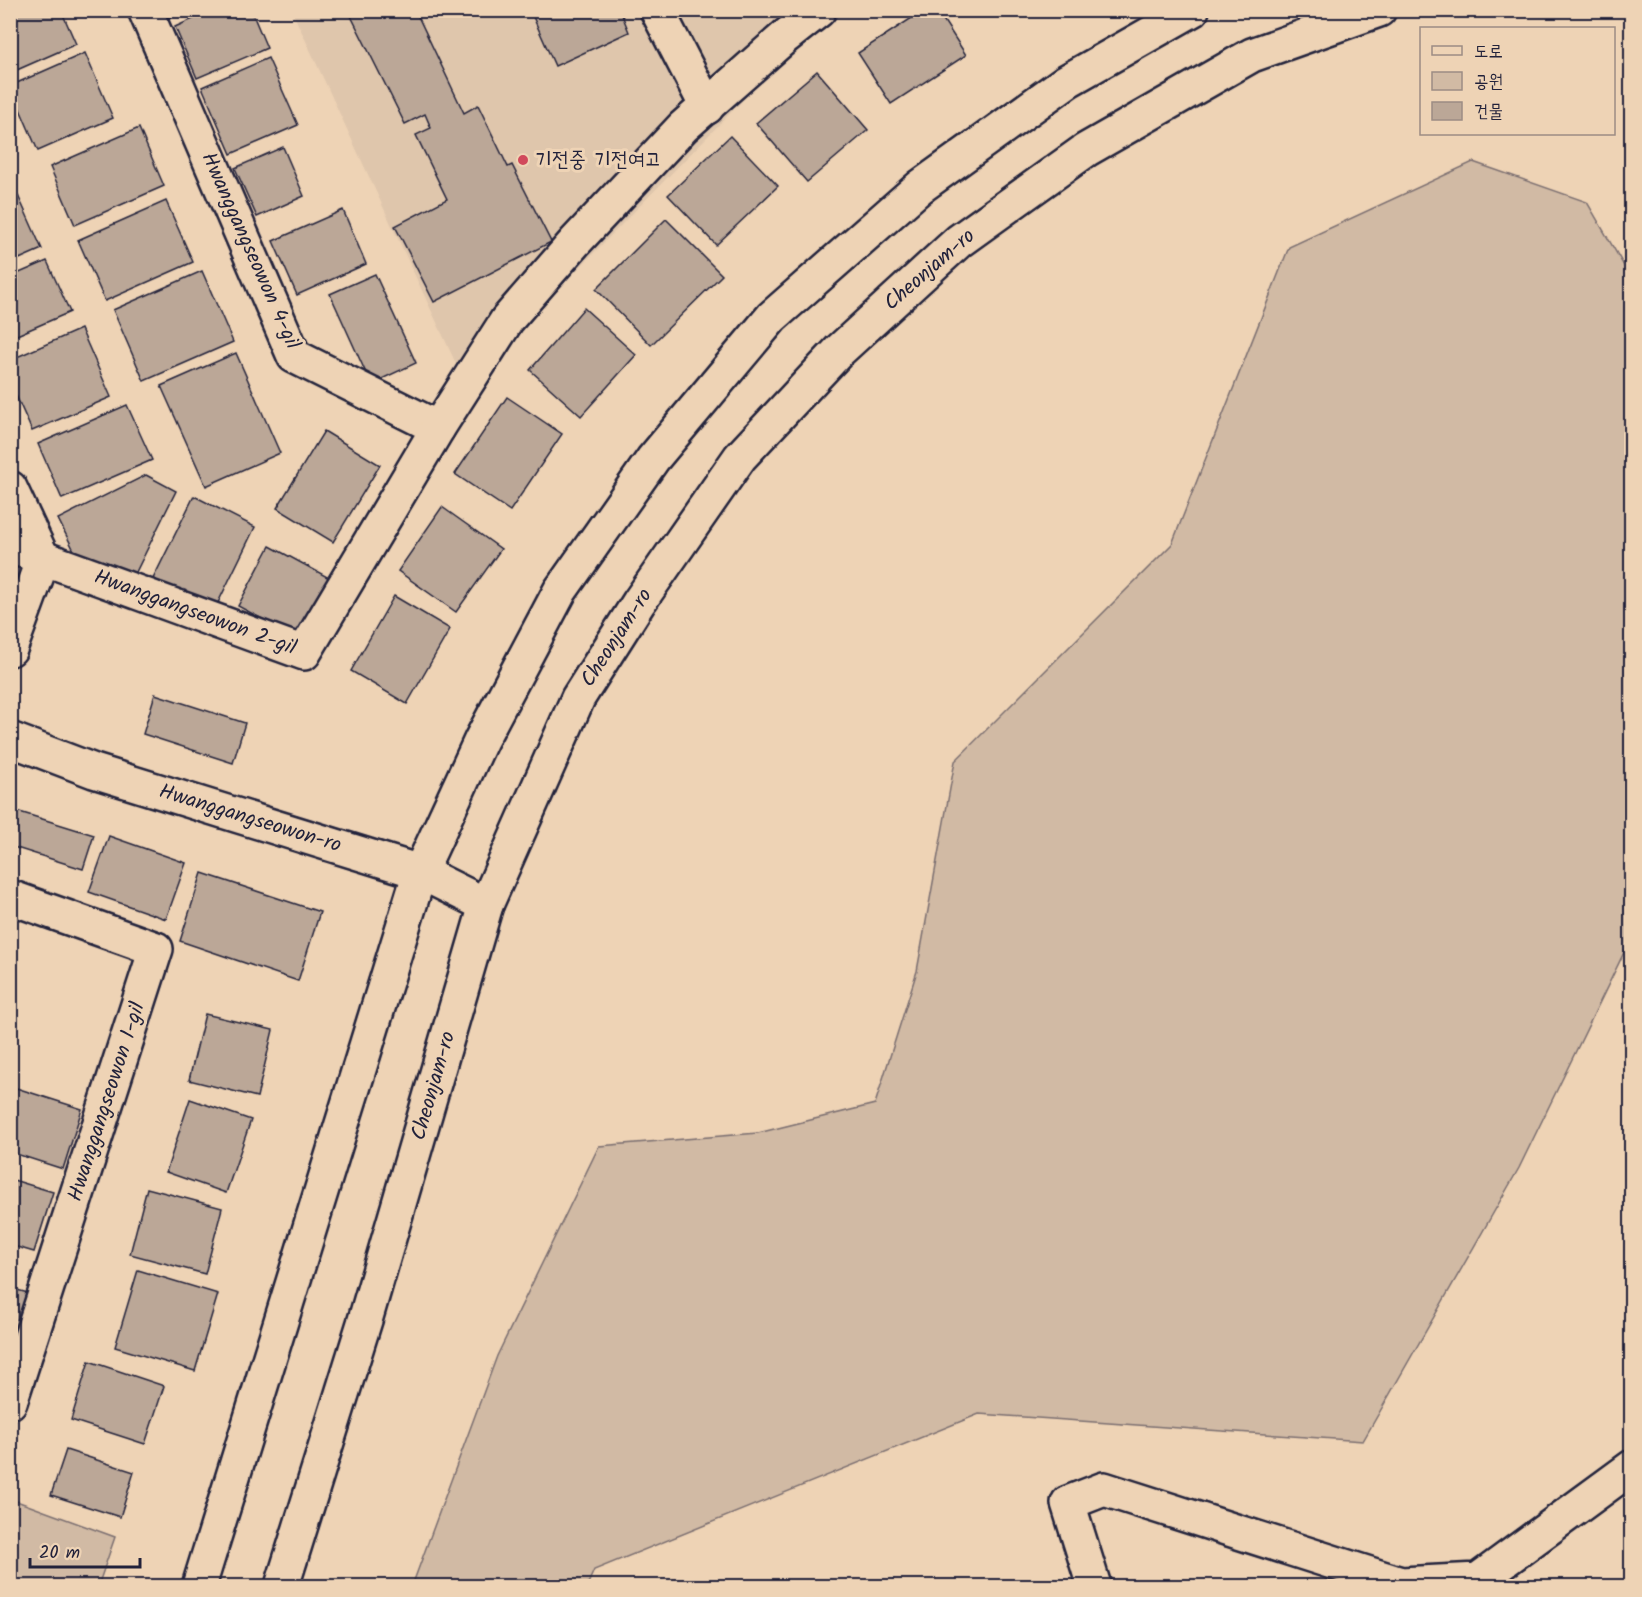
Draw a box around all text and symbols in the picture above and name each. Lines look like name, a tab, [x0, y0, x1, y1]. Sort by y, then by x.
legend	[1420, 27, 1615, 135]
text: 도로	[1474, 38, 1503, 67]
text: 공원	[1474, 68, 1503, 97]
text: 건물	[1474, 98, 1503, 127]
place label: 기전중 기전여고	[535, 144, 662, 177]
street label: Hwanggangseowon 4-gil	[192, 147, 308, 355]
marker: 기전중 기전여고	[516, 153, 530, 167]
street label: Cheonjam-ro	[877, 221, 983, 319]
street label: Hwanggangseowon 2-gil	[89, 561, 301, 665]
street label: Cheonjam-ro	[573, 582, 661, 694]
street label: Hwanggangseowon-ro	[155, 776, 345, 862]
street label: Hwanggangseowon 1-gil	[59, 998, 155, 1206]
street label: Cheonjam-ro	[403, 1028, 465, 1144]
scale bar	[30, 1531, 140, 1569]
text: 20 m	[39, 1539, 80, 1568]

